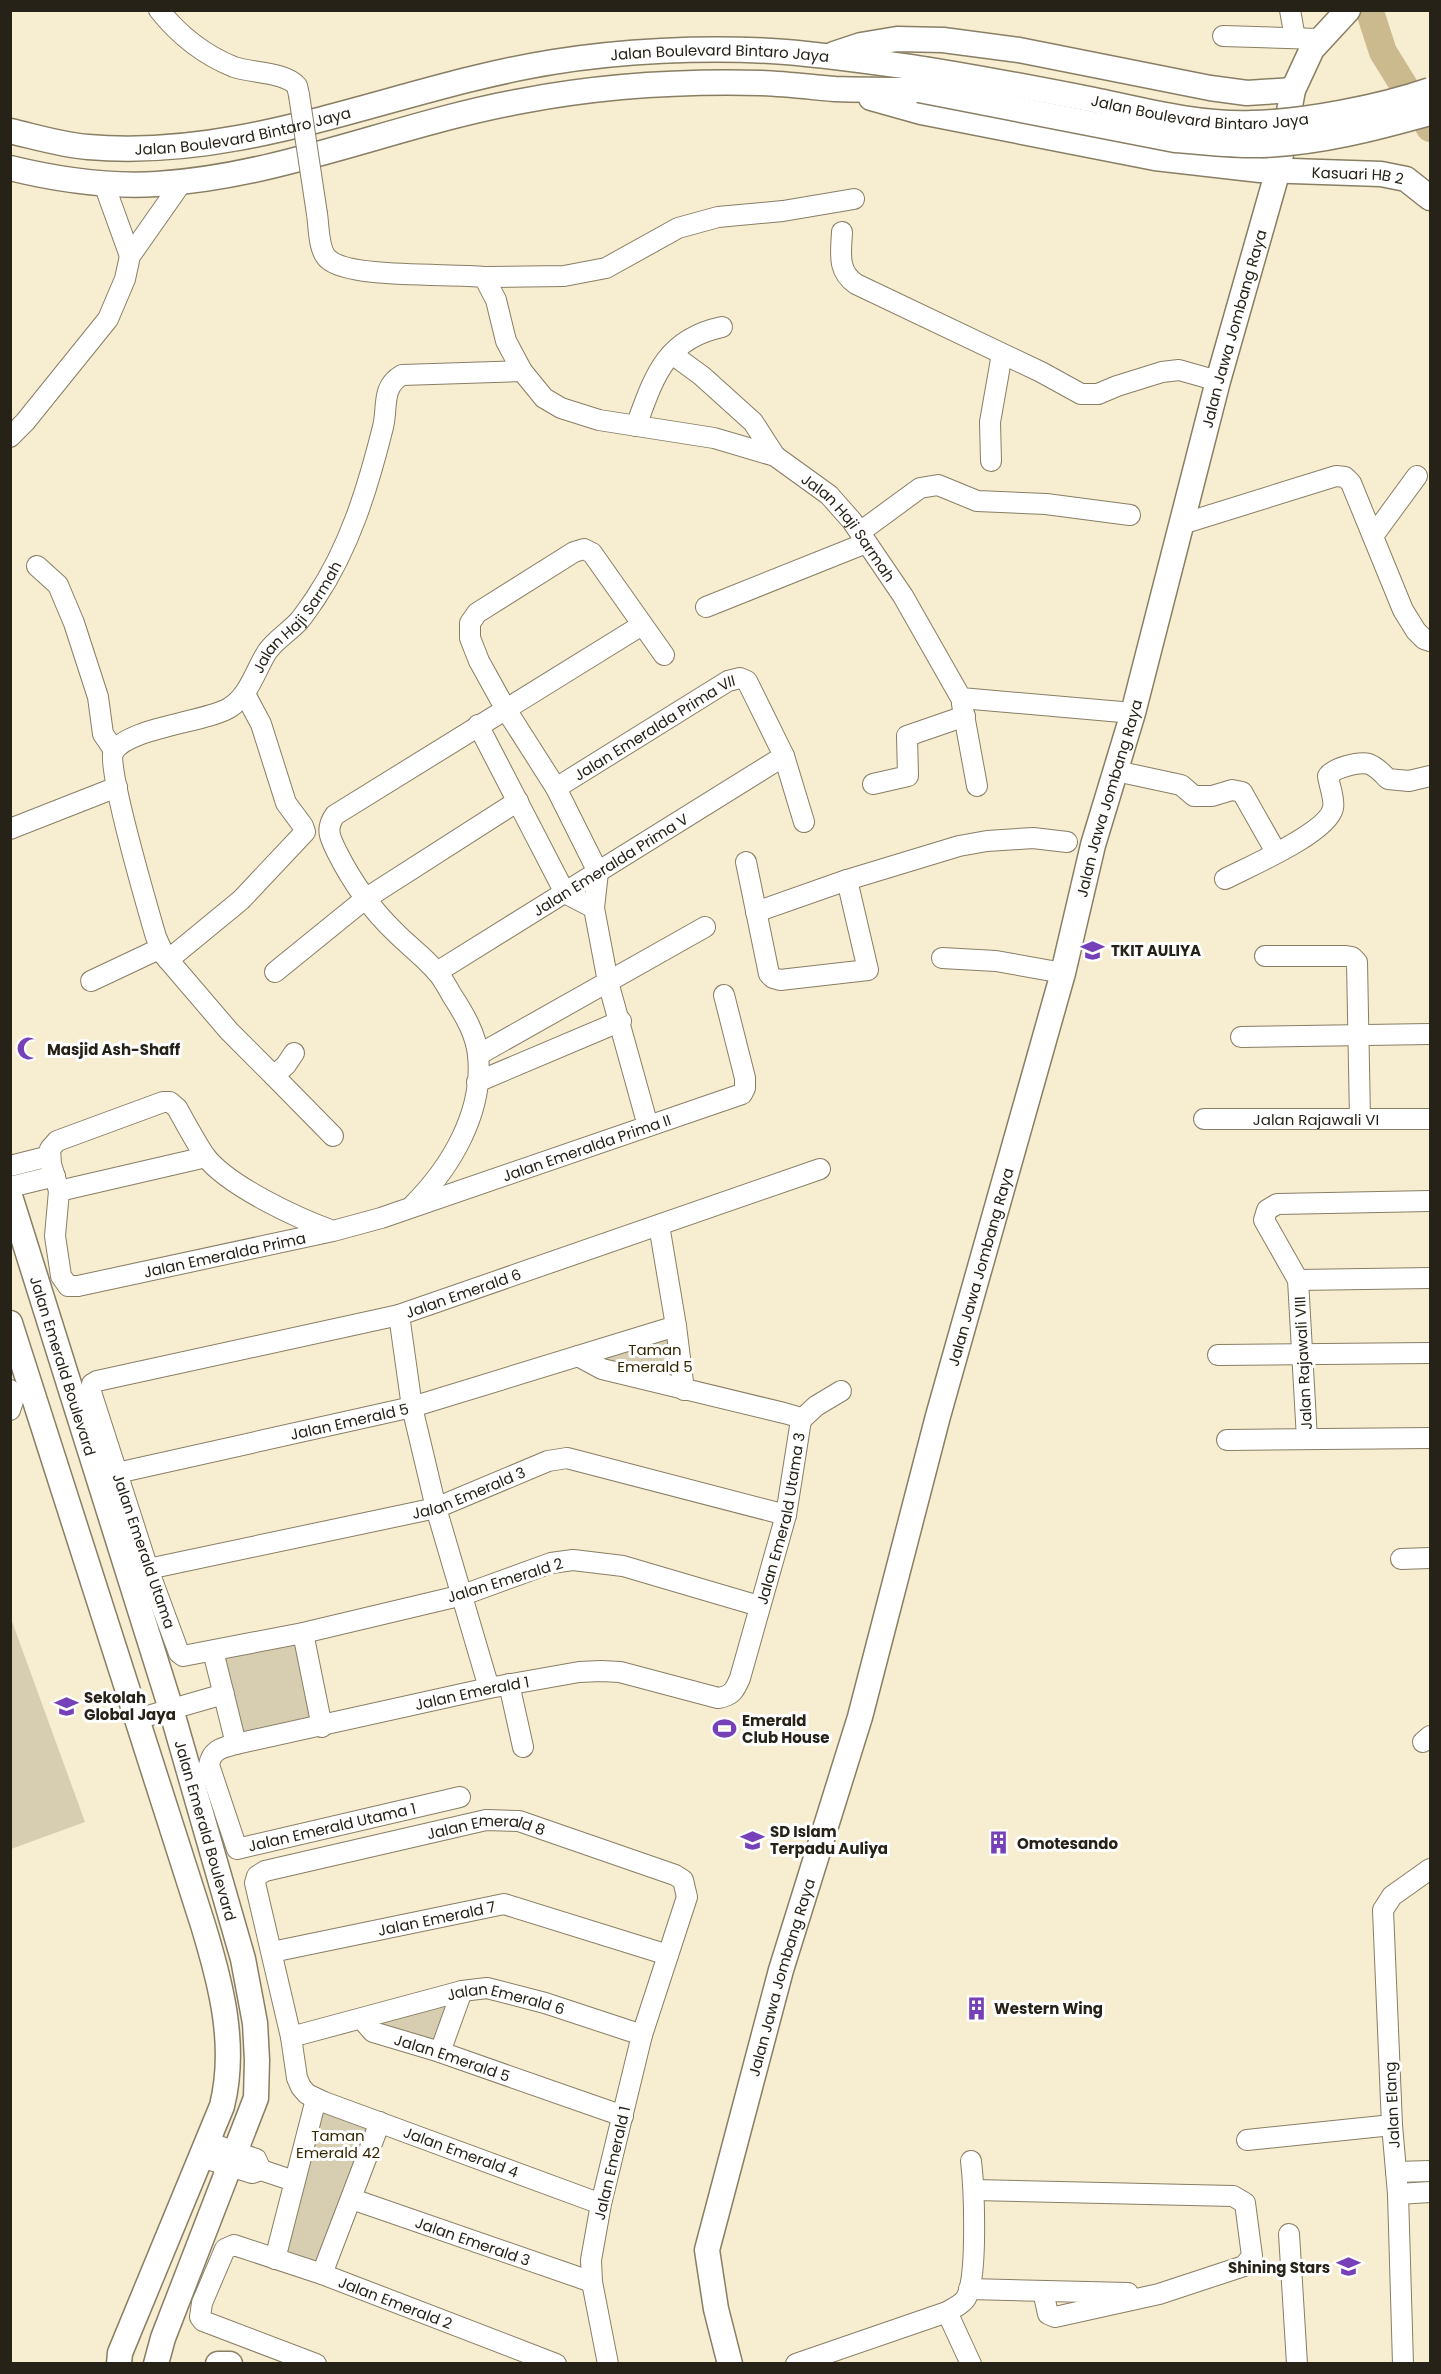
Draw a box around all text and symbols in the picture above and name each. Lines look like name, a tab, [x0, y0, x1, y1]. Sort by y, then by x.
street label: Jalan Boulevard Bintaro Jaya	[609, 39, 830, 67]
street label: Jalan Boulevard Bintaro Jaya	[1089, 89, 1310, 134]
street label: Jalan Boulevard Bintaro Jaya	[134, 102, 353, 159]
street label: Kasuari HB 2	[1311, 161, 1406, 189]
street label: Jalan Jawa Jombang Raya	[1196, 227, 1271, 430]
street label: Jalan Haji Sarmah	[797, 468, 901, 586]
street label: Jalan Haji Sarmah	[247, 557, 346, 677]
street label: Jalan Emeralda Prima VII	[570, 669, 737, 785]
street label: Jalan Jawa Jombang Raya	[1071, 697, 1147, 899]
street label: Jalan Emeralda Prima V	[528, 808, 692, 921]
school or university icon: TKIT AULIYA	[1080, 937, 1106, 963]
place label: TKIT AULIYA	[1111, 940, 1201, 961]
mosque icon: Masjid Ash-Shaff	[16, 1036, 42, 1062]
place label: Masjid Ash-Shaff	[47, 1039, 181, 1060]
street label: Jalan Emeralda Prima II	[499, 1109, 674, 1186]
street label: Jalan Rajawali VI	[1253, 1109, 1379, 1130]
street label: Jalan Jawa Jombang Raya	[942, 1165, 1018, 1368]
street label: Jalan Emeralda Prima	[141, 1227, 308, 1282]
street label: Jalan Emerald 6	[402, 1263, 524, 1323]
street label: Jalan Emerald Boulevard	[25, 1273, 101, 1458]
street label: Jalan Rajawali VIII	[1289, 1296, 1317, 1430]
park label: Taman Emerald 5	[617, 1339, 693, 1377]
street label: Jalan Emerald 5	[288, 1398, 411, 1444]
street label: Jalan Emerald Utama 3	[751, 1431, 809, 1607]
street label: Jalan Emerald 3	[410, 1461, 528, 1523]
street label: Jalan Emerald Utama	[108, 1471, 180, 1631]
street label: Jalan Emerald 2	[444, 1552, 566, 1608]
street label: Jalan Emerald 1	[413, 1671, 531, 1715]
place label: Sekolah Global Jaya	[84, 1687, 176, 1725]
school or university icon: Sekolah Global Jaya	[53, 1693, 79, 1719]
place label: Emerald Club House	[742, 1710, 830, 1748]
sports icon: Emerald Club House	[711, 1716, 737, 1742]
street label: Jalan Emerald Boulevard	[170, 1737, 242, 1923]
street label: Jalan Emerald Utama 1	[246, 1797, 418, 1857]
street label: Jalan Emerald 8	[424, 1809, 548, 1844]
place label: SD Islam Terpadu Auliya	[770, 1821, 888, 1859]
school or university icon: SD Islam Terpadu Auliya	[739, 1827, 765, 1853]
building icon: Omotesando	[986, 1830, 1012, 1856]
place label: Omotesando	[1017, 1833, 1118, 1854]
street label: Jalan Jawa Jombang Raya	[743, 1876, 819, 2079]
street label: Jalan Emerald 7	[376, 1896, 497, 1940]
street label: Jalan Emerald 6	[444, 1977, 568, 2019]
building icon: Western Wing	[963, 1995, 989, 2021]
place label: Western Wing	[994, 1998, 1103, 2019]
street label: Jalan Emerald 5	[392, 2028, 513, 2086]
street label: Jalan Elang	[1379, 2061, 1405, 2149]
street label: Jalan Emerald 1	[589, 2104, 635, 2222]
street label: Jalan Emerald 4	[401, 2121, 521, 2183]
park label: Taman Emerald 42	[296, 2125, 380, 2163]
street label: Jalan Emerald 3	[413, 2211, 533, 2270]
school or university icon: Shining Stars	[1335, 2254, 1361, 2280]
place label: Shining Stars	[1228, 2257, 1330, 2278]
street label: Jalan Emerald 2	[336, 2271, 455, 2334]

